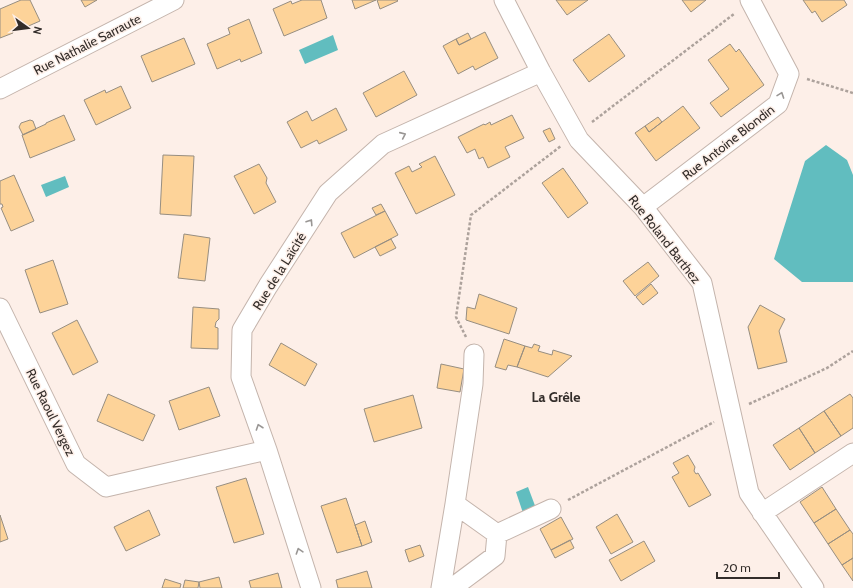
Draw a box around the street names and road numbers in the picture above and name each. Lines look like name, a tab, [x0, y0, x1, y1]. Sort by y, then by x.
street label: Rue Nathalie Sarraute	[31, 10, 143, 78]
street label: Rue Antoine Blondin	[679, 101, 777, 183]
street label: Rue Roland Barthez	[625, 192, 705, 286]
street label: Rue de la Laïcité	[249, 229, 309, 313]
street label: Rue Raoul Vergez	[23, 366, 79, 458]

